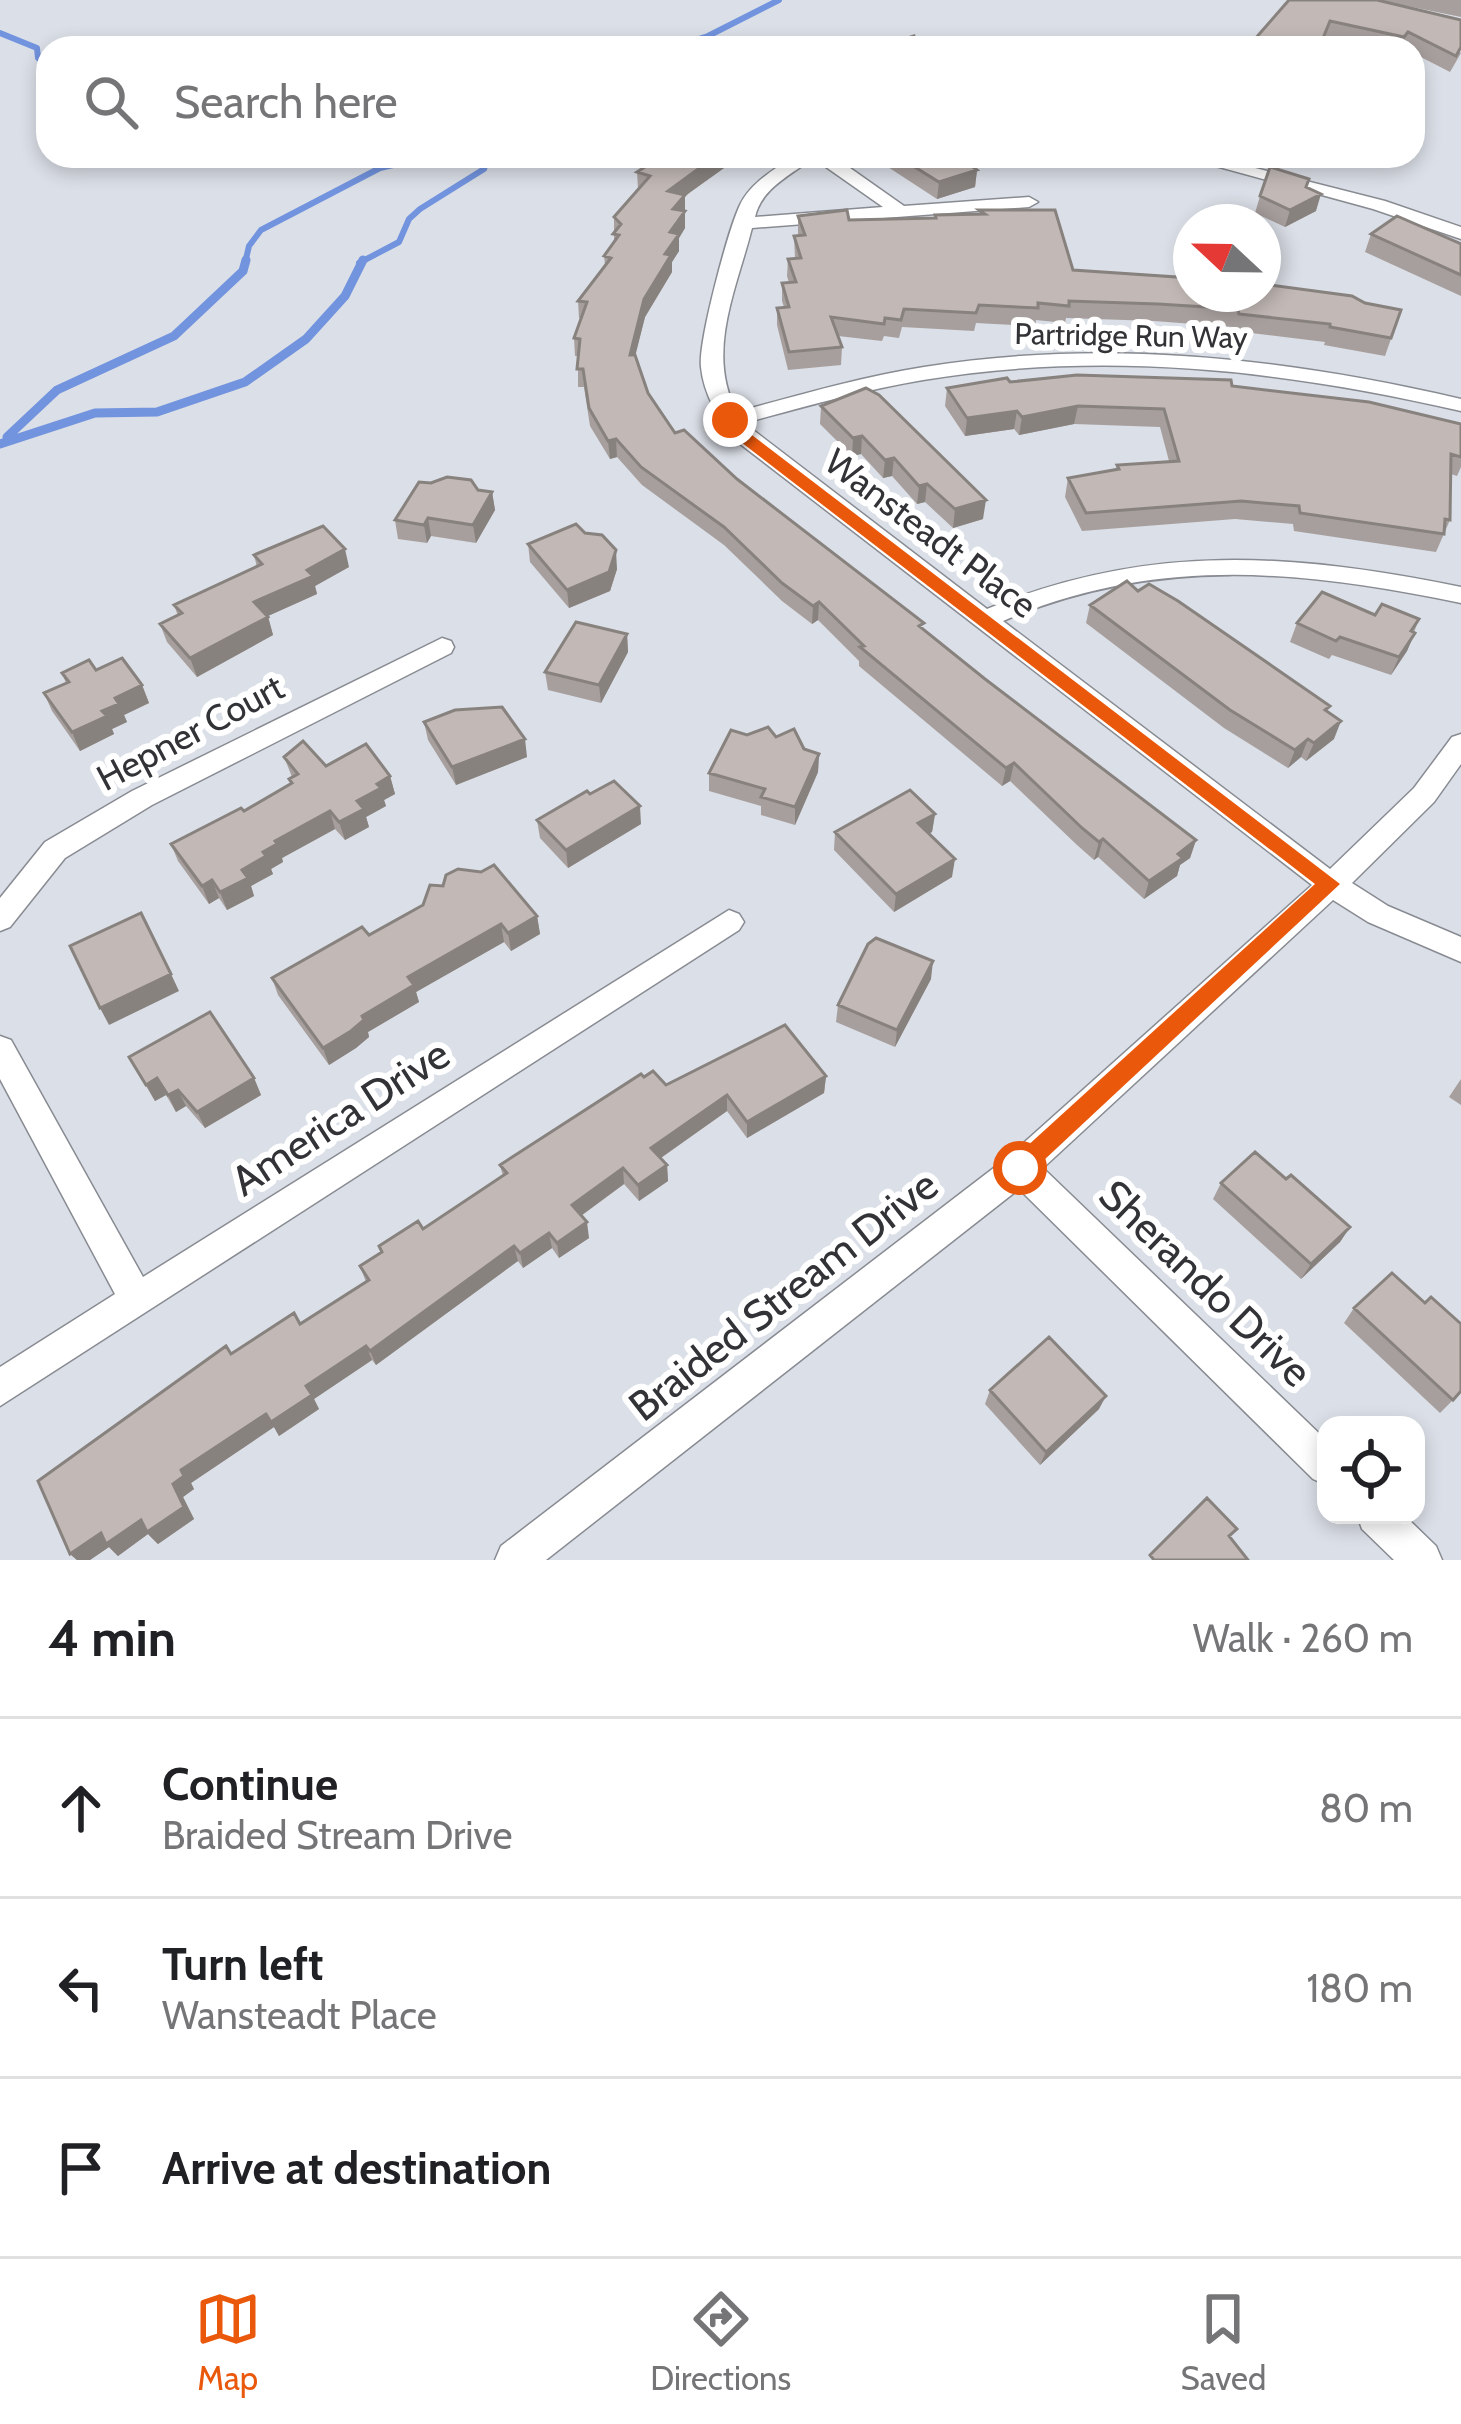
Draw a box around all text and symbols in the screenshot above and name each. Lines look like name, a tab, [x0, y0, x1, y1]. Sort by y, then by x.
search box	[36, 36, 1425, 168]
icon: search	[78, 69, 144, 135]
text: Search here	[174, 75, 398, 129]
north arrow	[1173, 204, 1281, 312]
street label: Partridge Run Way	[1014, 315, 1248, 356]
route end	[703, 393, 757, 447]
street label: Wansteadt Place	[817, 439, 1045, 627]
street label: Hepner Court	[89, 664, 291, 800]
street label: America Drive	[221, 1027, 459, 1207]
route start	[993, 1141, 1047, 1195]
street label: Braided Stream Drive	[618, 1158, 948, 1432]
street label: Sherando Drive	[1089, 1169, 1323, 1397]
map controls	[1317, 1416, 1425, 1524]
button: locate	[1317, 1416, 1425, 1524]
text: 4 min	[48, 1607, 176, 1669]
text: Walk · 260 m	[1193, 1614, 1413, 1662]
text: Continue	[162, 1757, 338, 1811]
icon: ahead	[48, 1775, 114, 1841]
text: 80 m	[1319, 1784, 1413, 1832]
text: Braided Stream Drive	[162, 1811, 512, 1859]
text: Turn left	[162, 1937, 324, 1991]
icon: left	[48, 1955, 114, 2021]
text: 180 m	[1306, 1964, 1413, 2012]
text: Wansteadt Place	[162, 1991, 437, 2039]
icon: arrive	[48, 2135, 114, 2201]
text: Arrive at destination	[162, 2141, 551, 2195]
tab: Map	[195, 2286, 261, 2398]
tab: Directions	[650, 2286, 791, 2398]
tab: Saved	[1181, 2286, 1266, 2398]

